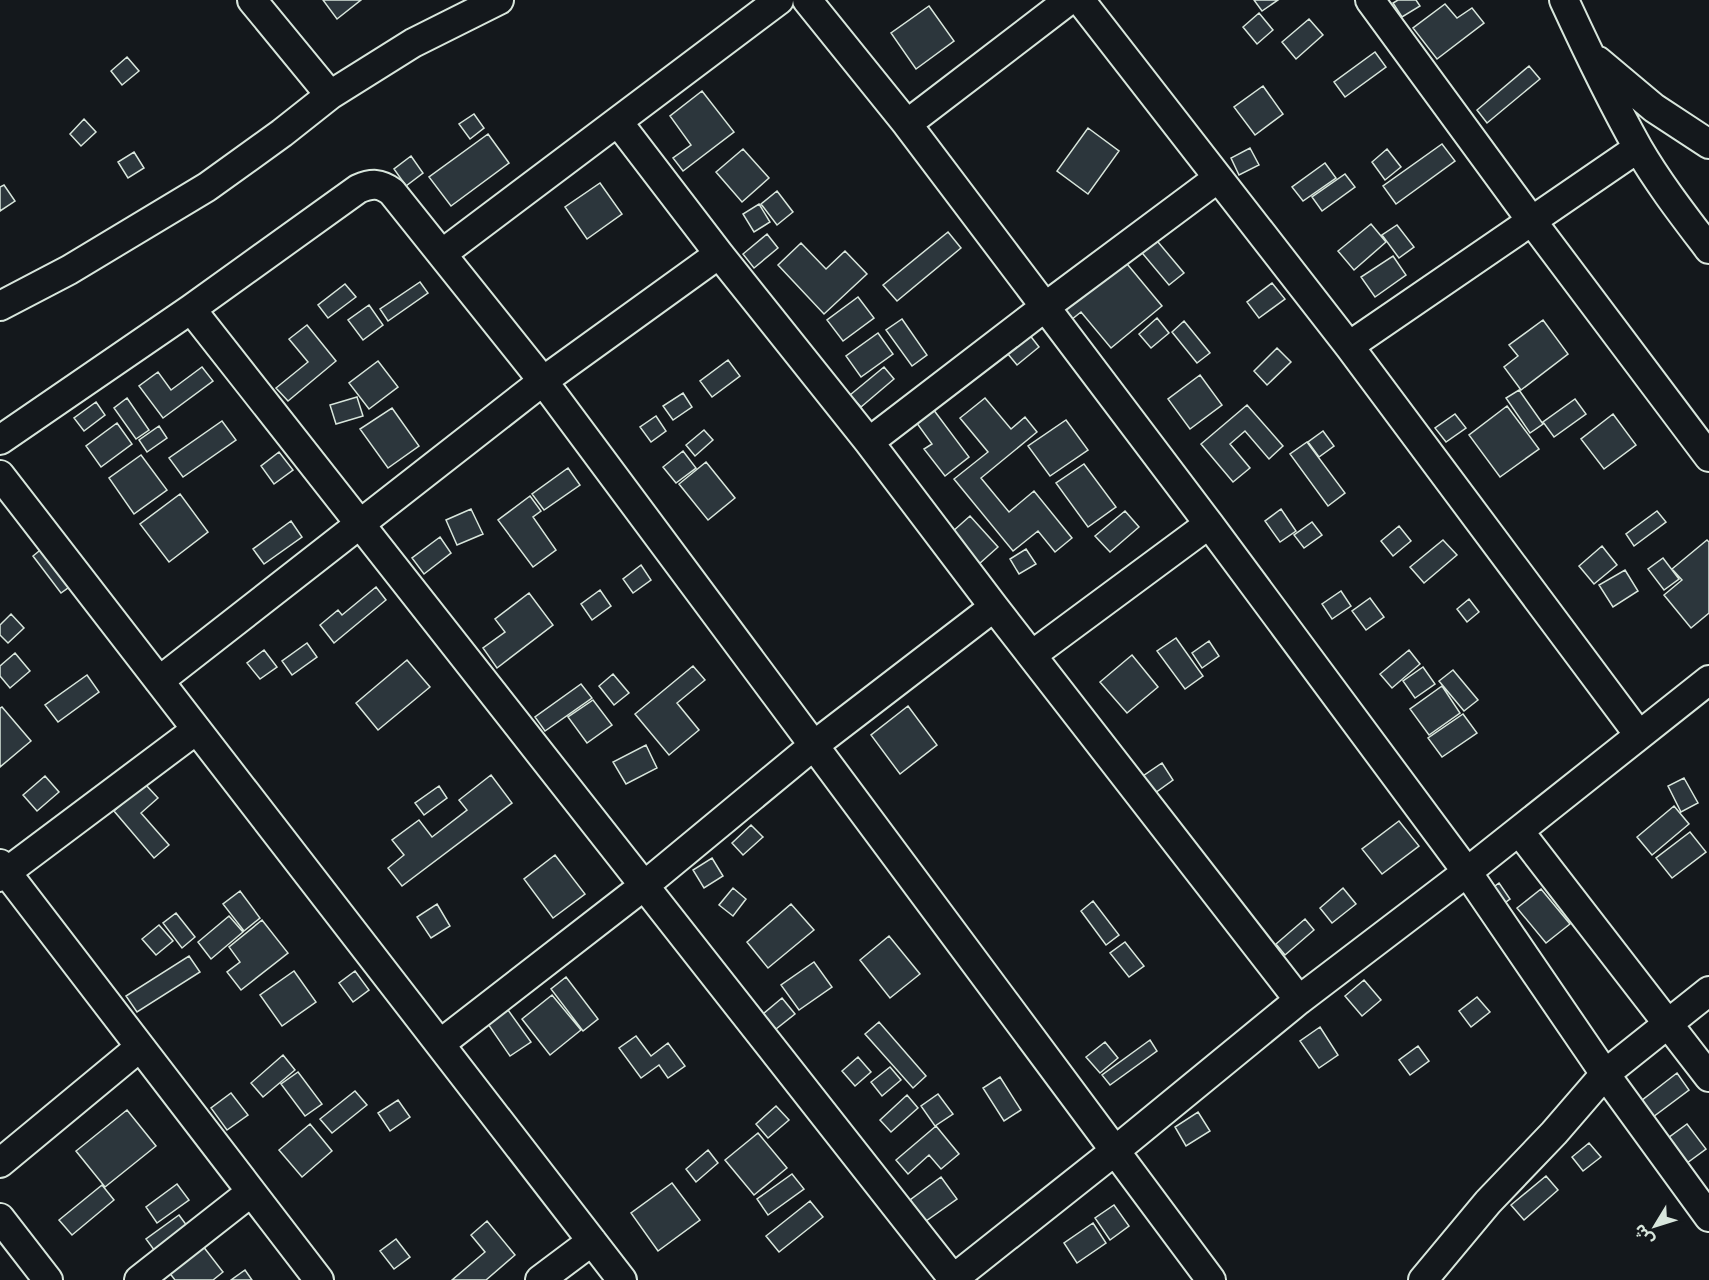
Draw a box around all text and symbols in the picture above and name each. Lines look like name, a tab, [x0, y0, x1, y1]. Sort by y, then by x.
north arrow	[1625, 1196, 1685, 1256]
text: ش	[1629, 1220, 1658, 1249]

